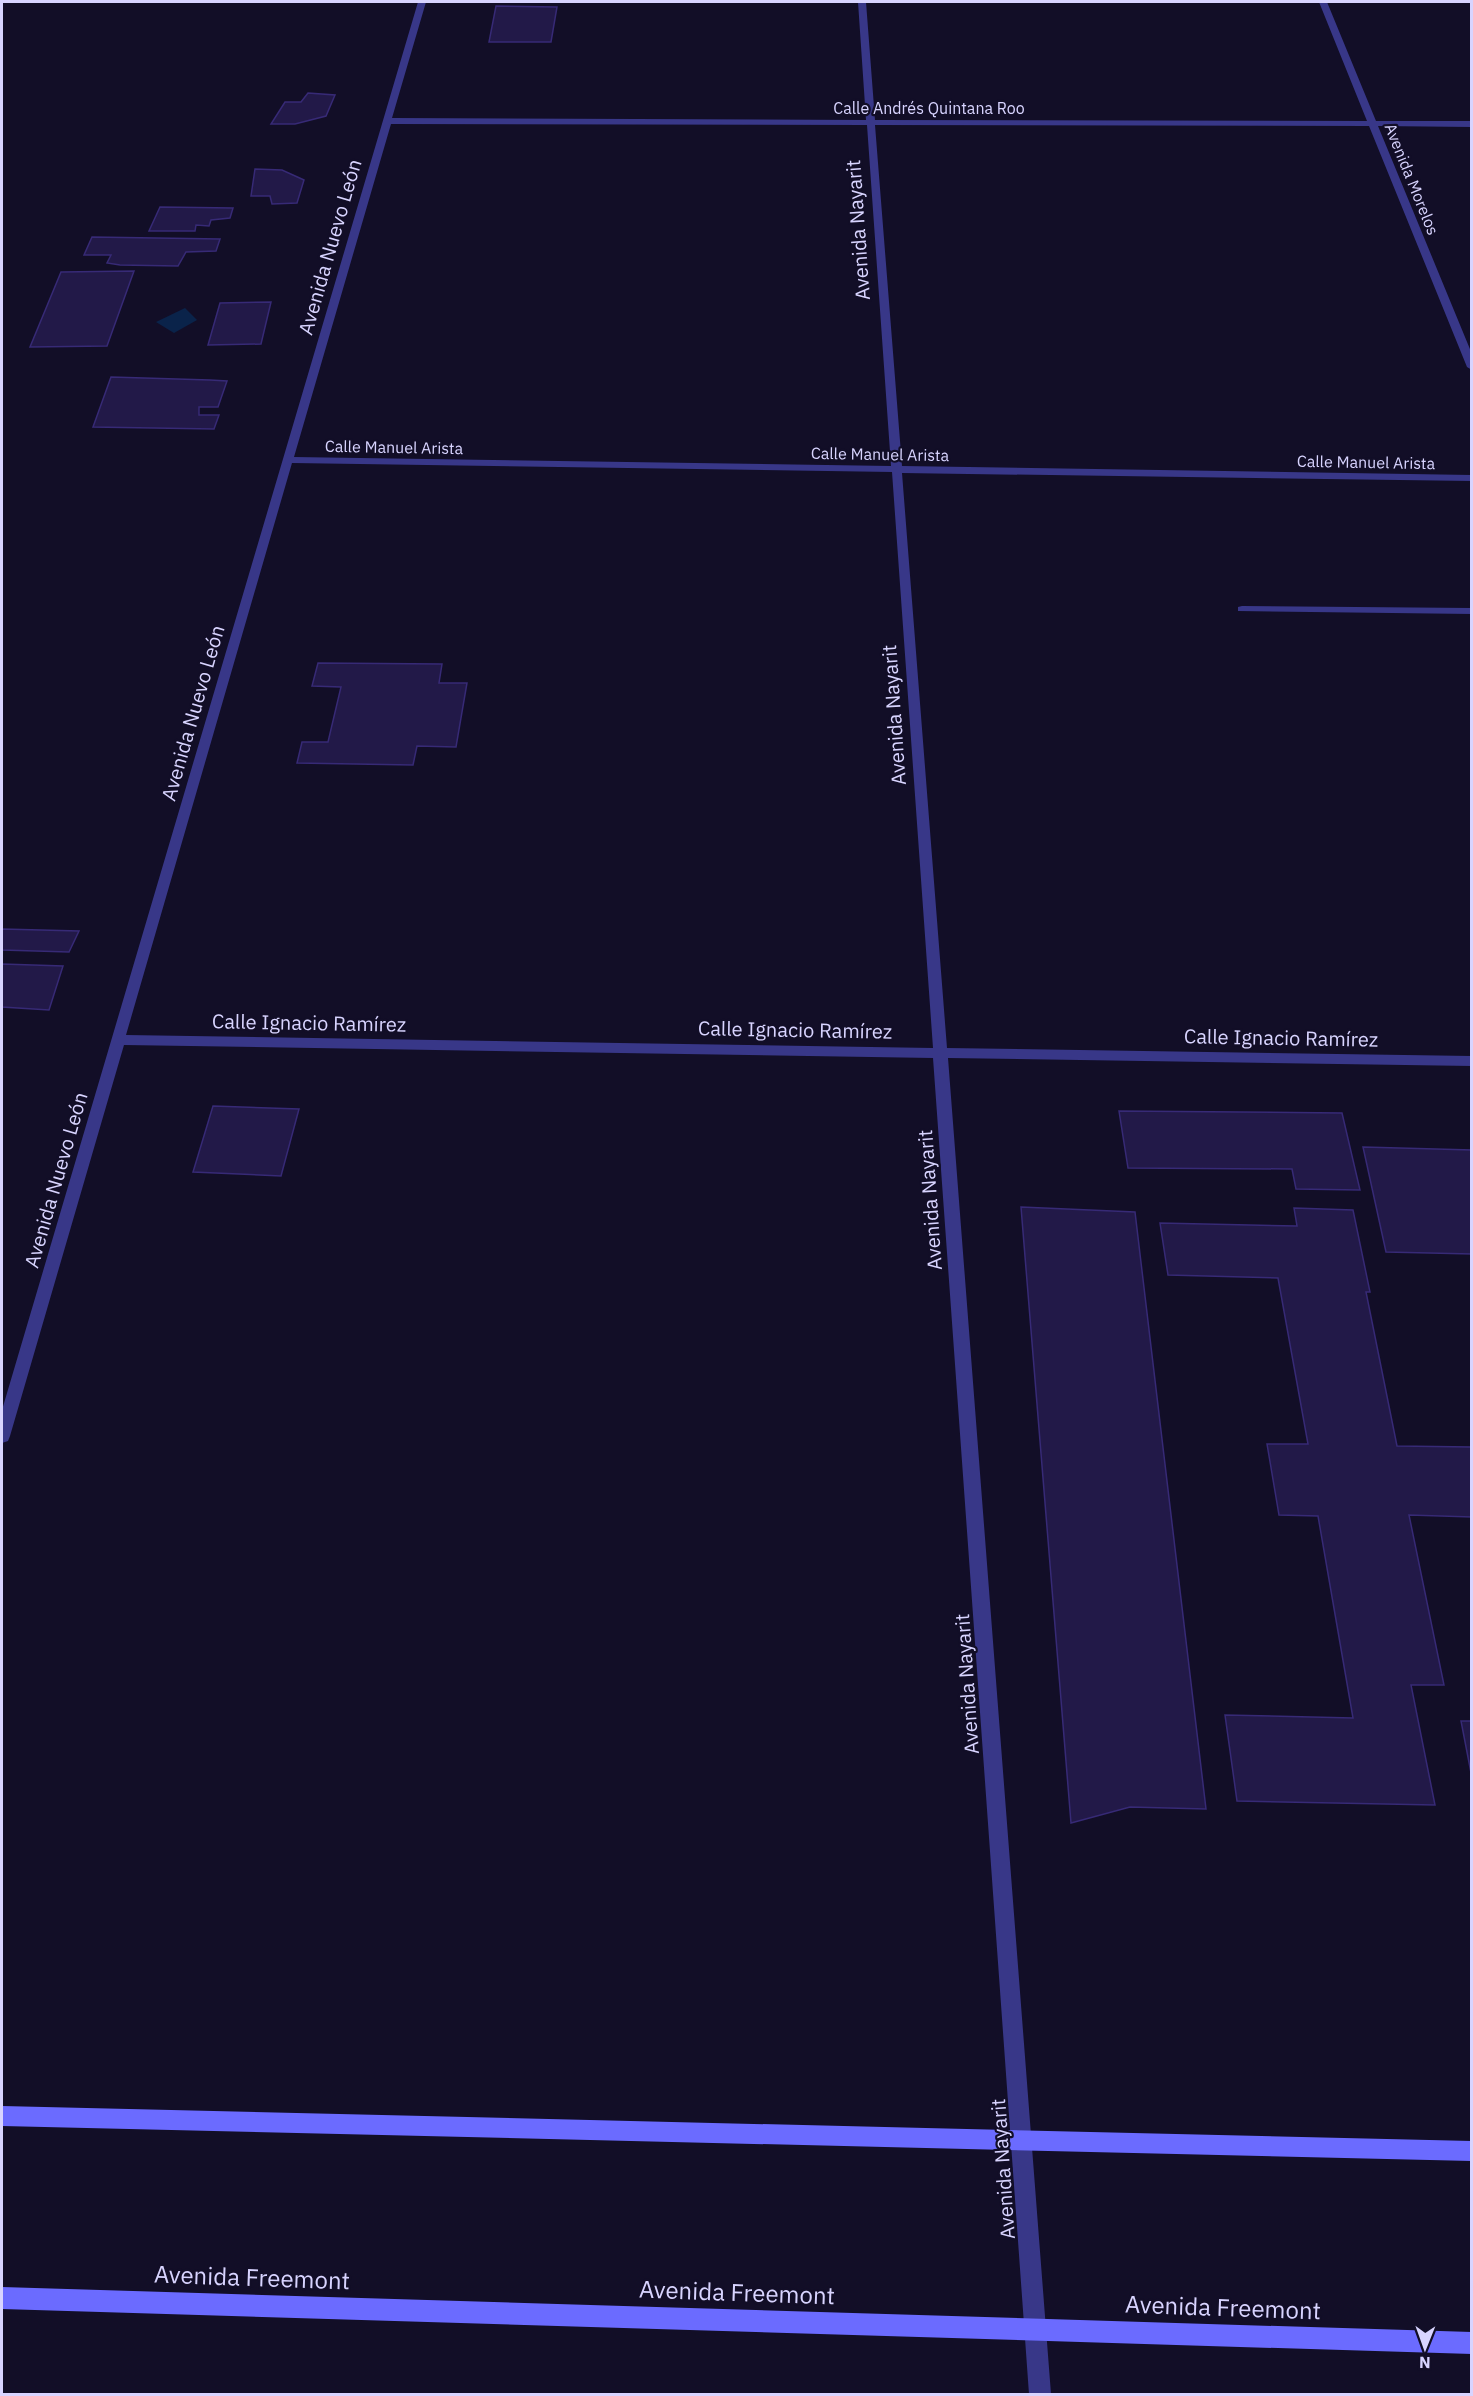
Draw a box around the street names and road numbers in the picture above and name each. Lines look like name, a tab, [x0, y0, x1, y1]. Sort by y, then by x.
street label: Calle Andrés Quintana Roo	[833, 98, 1025, 118]
street label: Avenida Morelos	[1380, 120, 1444, 238]
street label: Avenida Nuevo León	[291, 156, 368, 338]
street label: Avenida Nayarit	[839, 159, 876, 301]
street label: Calle Manuel Arista	[325, 436, 464, 458]
street label: Calle Manuel Arista	[811, 443, 950, 465]
street label: Calle Manuel Arista	[1297, 451, 1436, 473]
street label: Avenida Nuevo León	[154, 622, 231, 804]
street label: Avenida Nayarit	[875, 644, 912, 786]
street label: Calle Ignacio Ramírez	[212, 1007, 406, 1038]
street label: Calle Ignacio Ramírez	[698, 1014, 892, 1045]
street label: Calle Ignacio Ramírez	[1184, 1022, 1378, 1053]
street label: Avenida Nuevo León	[17, 1089, 94, 1271]
street label: Avenida Nayarit	[911, 1129, 948, 1271]
street label: Avenida Nayarit	[948, 1613, 985, 1755]
street label: Avenida Nayarit	[984, 2098, 1021, 2240]
street label: Avenida Freemont	[153, 2258, 351, 2296]
street label: Avenida Freemont	[638, 2273, 836, 2311]
street label: Avenida Freemont	[1124, 2288, 1322, 2326]

